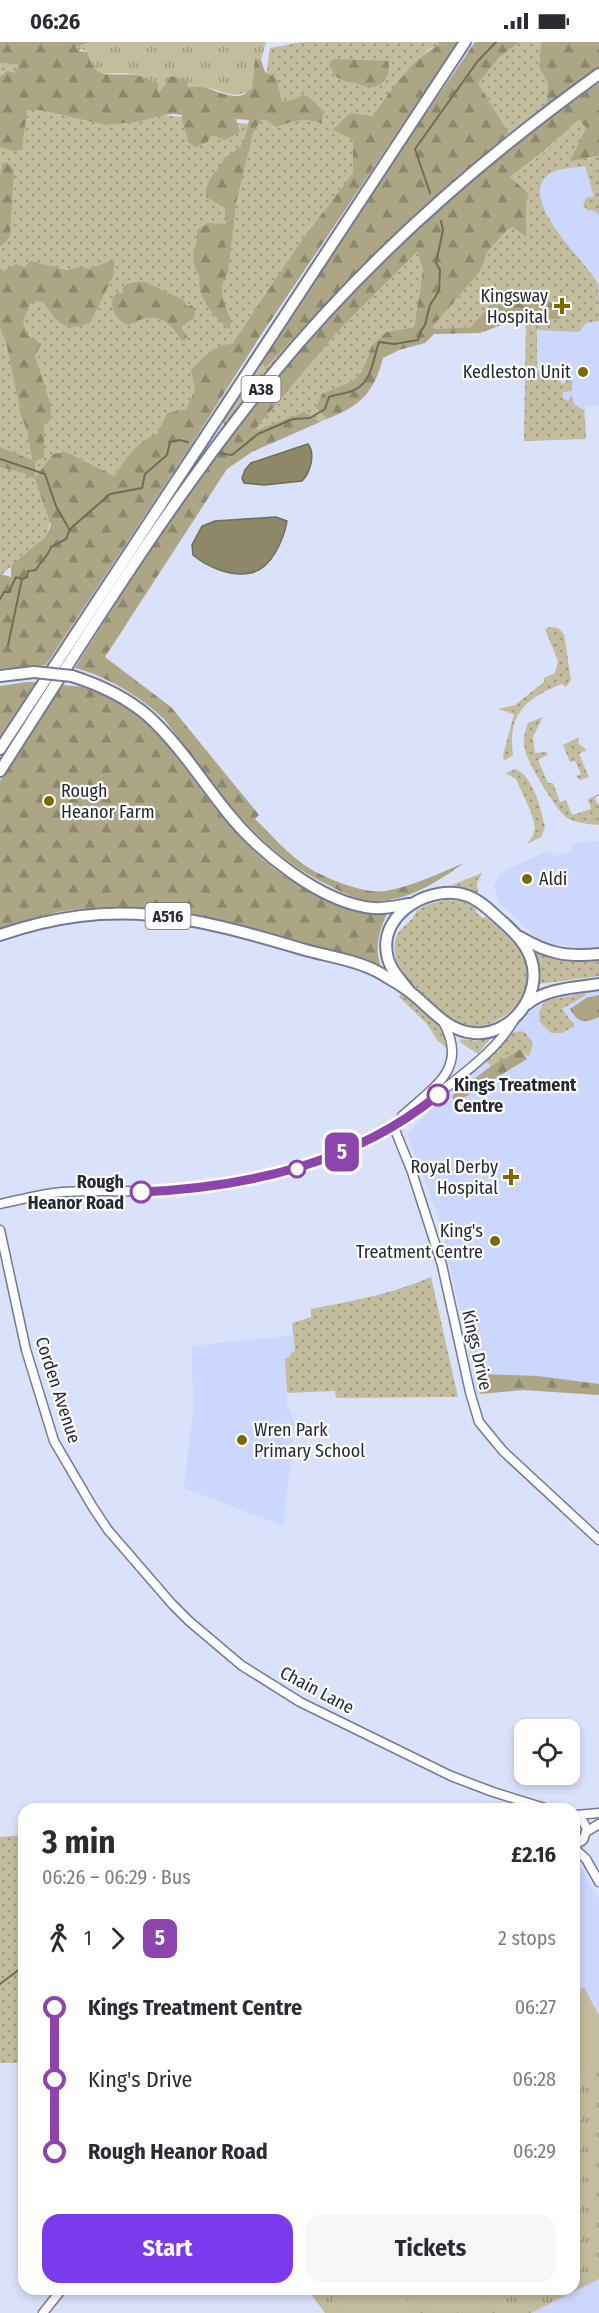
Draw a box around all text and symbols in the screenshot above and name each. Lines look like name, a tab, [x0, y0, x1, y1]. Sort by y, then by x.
text: 06:26	[30, 8, 80, 35]
place label: Kingsway Hospital	[480, 285, 548, 328]
marker: Kingsway Hospital	[553, 297, 571, 315]
place label: Kedleston Unit	[463, 361, 571, 383]
marker: Kedleston Unit	[576, 365, 590, 379]
road number: A38	[242, 376, 280, 402]
place label: Rough Heanor Farm	[61, 780, 155, 823]
marker: Rough Heanor Farm	[42, 794, 56, 808]
place label: Aldi	[539, 868, 567, 890]
marker: Aldi	[520, 872, 534, 886]
road number: A516	[146, 903, 190, 929]
place label: Kings Treatment Centre	[454, 1074, 577, 1117]
marker: Kings Treatment Centre	[427, 1084, 449, 1106]
line badge: 5	[322, 1132, 362, 1172]
text: 5	[337, 1139, 347, 1165]
place label: Royal Derby Hospital	[411, 1156, 498, 1199]
unlabelled marker	[288, 1160, 306, 1178]
marker: Royal Derby Hospital	[502, 1168, 520, 1186]
place label: Rough Heanor Road	[28, 1171, 124, 1214]
marker: Rough Heanor Road	[130, 1181, 152, 1203]
place label: King's Treatment Centre	[356, 1220, 483, 1263]
marker: King's Treatment Centre	[488, 1234, 502, 1248]
street label: Kings Drive	[457, 1308, 497, 1392]
street label: Corden Avenue	[30, 1334, 86, 1446]
place label: Wren Park Primary School	[254, 1419, 365, 1462]
marker: Wren Park Primary School	[235, 1433, 249, 1447]
street label: Chain Lane	[276, 1661, 358, 1719]
map controls	[514, 1719, 580, 1785]
button: locate	[514, 1719, 580, 1785]
text: 3 min	[42, 1822, 116, 1862]
text: £2.16	[511, 1841, 556, 1868]
text: 06:26 – 06:29 · Bus	[42, 1865, 191, 1889]
icon: walk	[42, 1922, 75, 1955]
icon: forward	[101, 1922, 134, 1955]
text: 5	[155, 1925, 165, 1951]
text: 1	[84, 1926, 92, 1950]
text: 2 stops	[498, 1926, 556, 1950]
text: Kings Treatment Centre	[88, 1994, 302, 2021]
text: 06:27	[515, 1995, 556, 2019]
text: King's Drive	[88, 2066, 192, 2093]
text: 06:28	[513, 2067, 556, 2091]
text: Rough Heanor Road	[88, 2138, 268, 2165]
text: 06:29	[513, 2139, 556, 2163]
button: Start	[42, 2214, 293, 2283]
button: Tickets	[305, 2214, 556, 2283]

